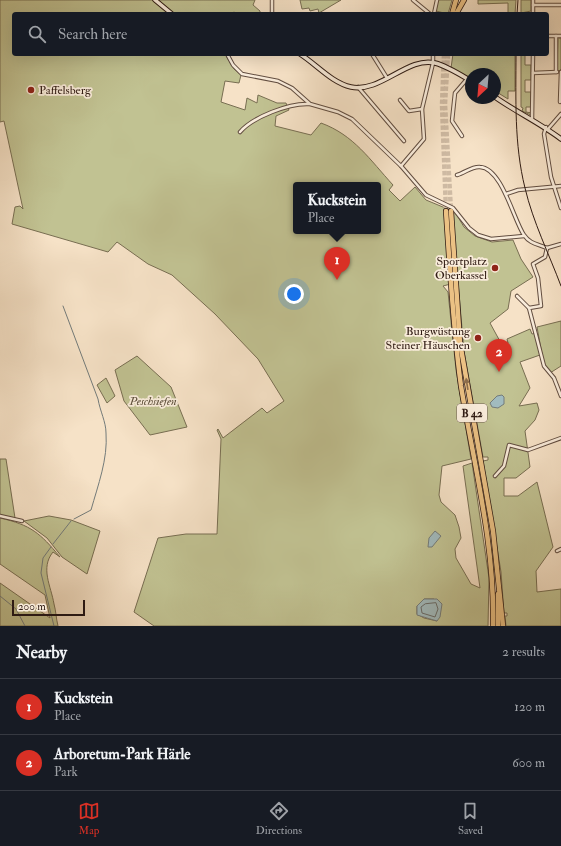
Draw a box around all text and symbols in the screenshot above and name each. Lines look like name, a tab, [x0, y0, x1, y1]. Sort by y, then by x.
search box	[12, 12, 549, 56]
icon: search	[26, 23, 48, 45]
text: Search here	[58, 25, 127, 44]
north arrow	[465, 68, 501, 104]
place label: Paffelsberg	[39, 83, 92, 98]
marker: Paffelsberg	[26, 85, 36, 95]
popup	[293, 182, 381, 234]
text: Kuckstein	[307, 191, 367, 210]
text: Place	[307, 210, 334, 226]
pin: 1	[324, 247, 350, 280]
place label: Sportplatz Oberkassel	[435, 254, 487, 283]
marker: Sportplatz Oberkassel	[490, 263, 500, 273]
your location	[284, 284, 304, 304]
place label: Burgwüstung Steiner Häuschen	[386, 324, 471, 353]
marker: Burgwüstung Steiner Häuschen	[473, 333, 483, 343]
pin: 2	[486, 339, 512, 372]
one-way arrow	[463, 378, 469, 390]
park label: Peschsiefen	[128, 394, 177, 409]
road number: B 42	[457, 404, 487, 422]
scale bar	[12, 598, 85, 617]
text: 200 m	[18, 600, 46, 613]
text: Nearby	[16, 642, 67, 663]
text: 2 results	[502, 644, 545, 660]
text: Kuckstein	[54, 689, 113, 708]
text: 1	[27, 699, 31, 715]
text: 120 m	[514, 699, 545, 715]
text: Place	[54, 708, 81, 724]
text: Arboretum-Park Härle	[54, 745, 191, 764]
text: 2	[26, 755, 32, 771]
text: 600 m	[512, 755, 545, 771]
text: Park	[54, 764, 78, 780]
tab: Map	[78, 800, 100, 837]
tab: Directions	[256, 800, 302, 837]
tab: Saved	[458, 800, 483, 837]

